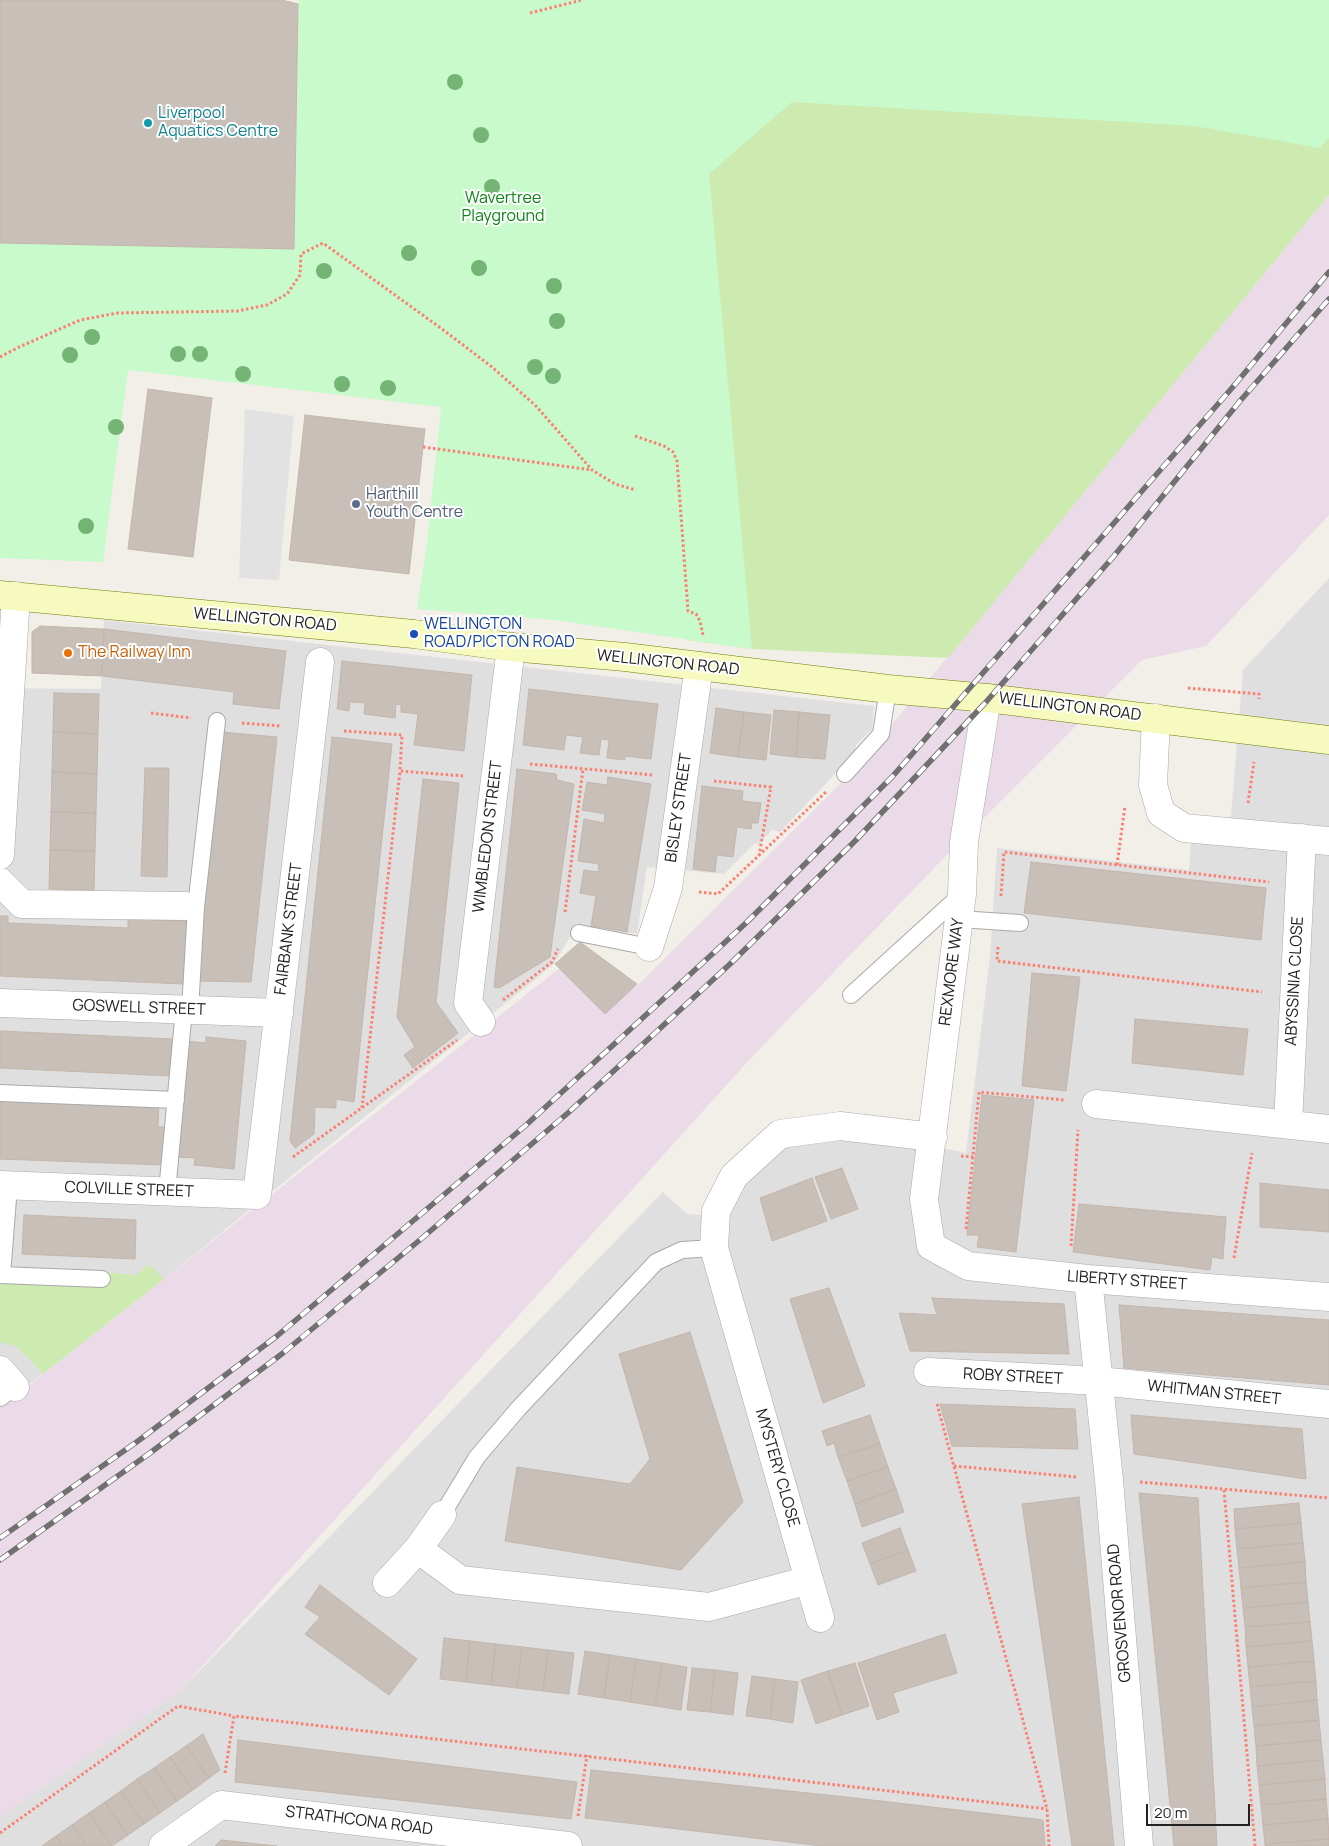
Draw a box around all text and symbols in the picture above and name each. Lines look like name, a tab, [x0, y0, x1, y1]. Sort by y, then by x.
place label: Liverpool Aquatics Centre	[158, 104, 278, 142]
marker: Liverpool Aquatics Centre	[142, 117, 154, 129]
park label: Wavertree Playground	[461, 189, 545, 227]
place label: Harthill Youth Centre	[366, 485, 463, 523]
marker: Harthill Youth Centre	[350, 498, 362, 510]
street label: WELLINGTON ROAD	[193, 604, 337, 636]
place label: WELLINGTON ROAD/PICTON ROAD	[424, 615, 575, 653]
marker: WELLINGTON ROAD/PICTON ROAD	[408, 628, 420, 640]
place label: The Railway Inn	[78, 643, 191, 663]
street label: WELLINGTON ROAD	[596, 646, 740, 680]
marker: The Railway Inn	[62, 647, 74, 659]
street label: WELLINGTON ROAD	[998, 689, 1142, 725]
street label: BISLEY STREET	[662, 752, 696, 864]
street label: WIMBLEDON STREET	[469, 760, 507, 914]
street label: FAIRBANK STREET	[271, 862, 307, 996]
street label: ABYSSINIA CLOSE	[1282, 916, 1308, 1046]
street label: REXMORE WAY	[936, 917, 968, 1027]
street label: GOSWELL STREET	[72, 996, 206, 1020]
street label: COLVILLE STREET	[64, 1178, 194, 1202]
street label: LIBERTY STREET	[1066, 1267, 1188, 1295]
street label: ROBY STREET	[962, 1365, 1064, 1389]
street label: WHITMAN STREET	[1146, 1376, 1282, 1410]
street label: MYSTERY CLOSE	[751, 1407, 803, 1529]
street label: GROSVENOR ROAD	[1104, 1543, 1136, 1683]
scale bar	[1149, 1794, 1253, 1826]
street label: STRATHCONA ROAD	[284, 1802, 434, 1840]
text: 20 m	[1154, 1802, 1187, 1823]

